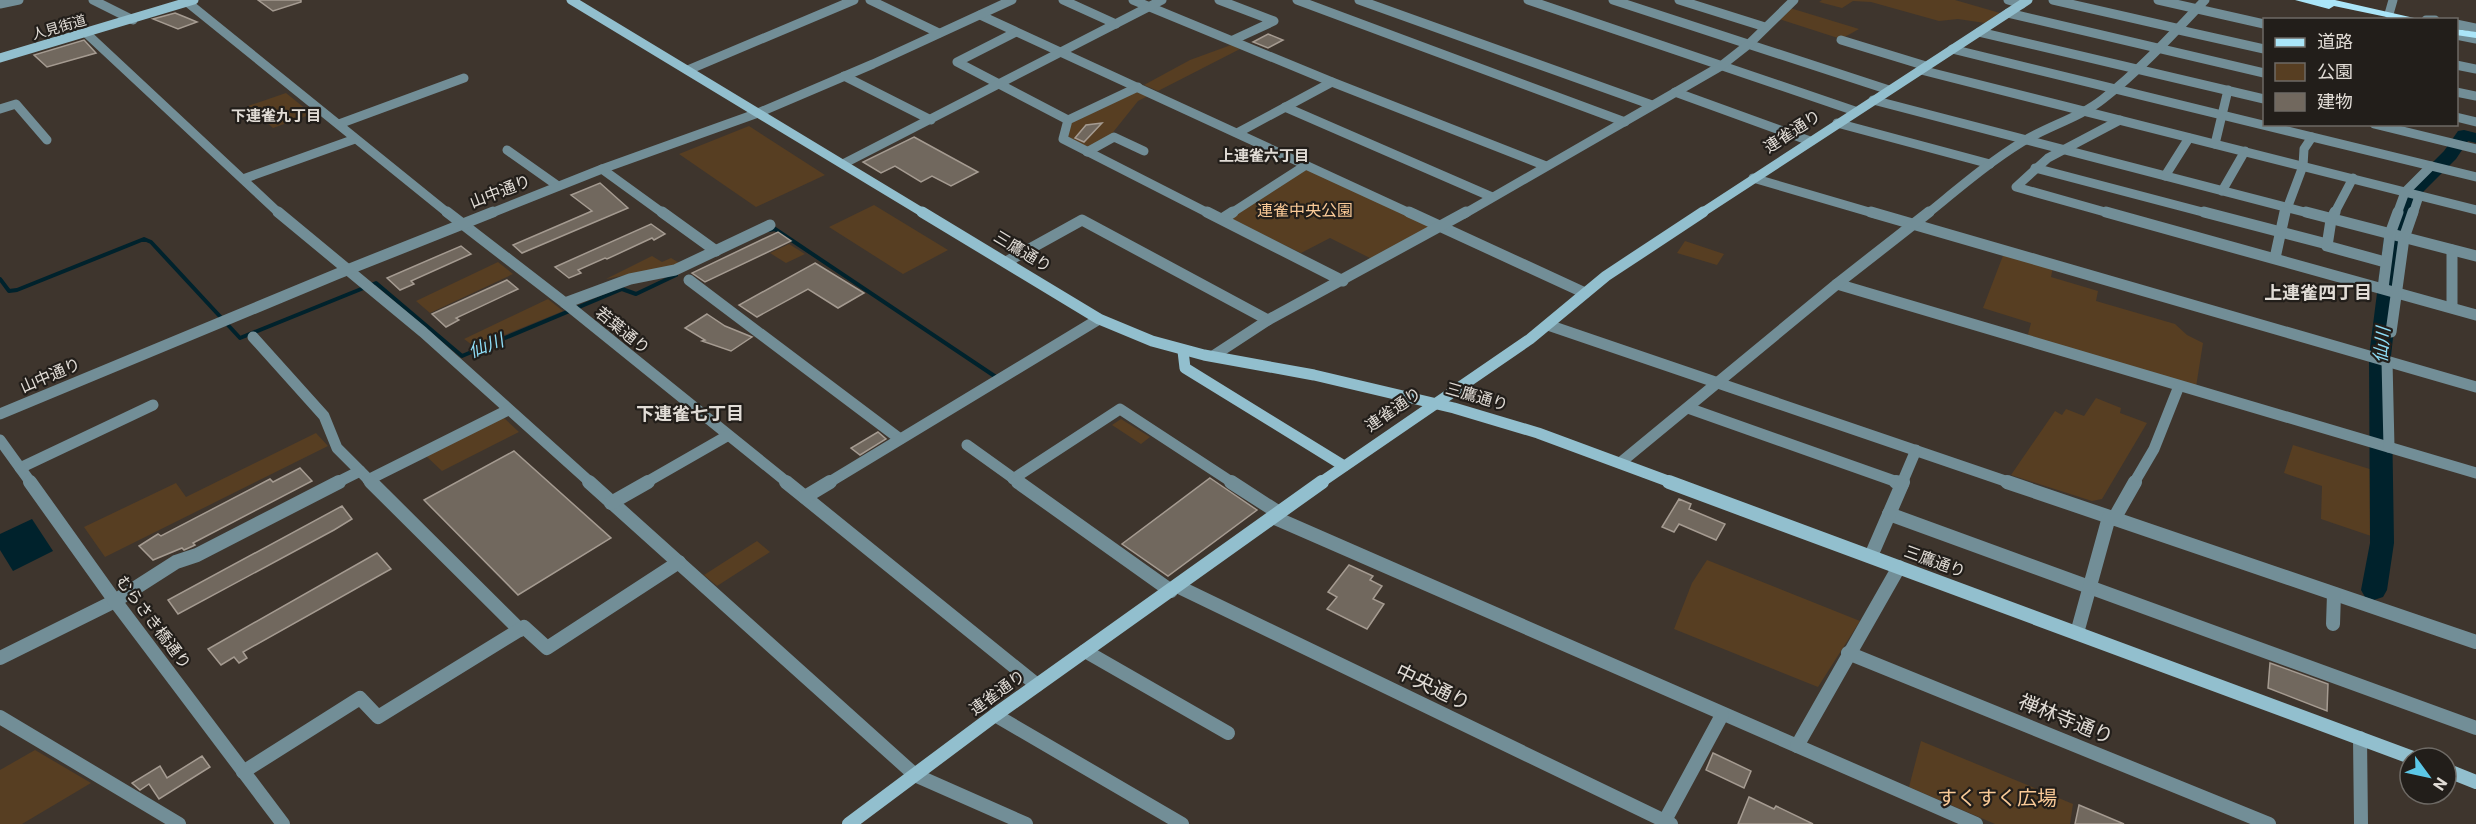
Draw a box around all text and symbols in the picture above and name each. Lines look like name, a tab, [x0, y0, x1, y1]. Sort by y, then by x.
street label: 人見街道	[30, 12, 88, 42]
legend	[2263, 18, 2458, 126]
text: 道路	[2317, 31, 2353, 52]
text: 公園	[2317, 61, 2353, 82]
text: 建物	[2317, 91, 2353, 112]
street label: 連雀通り	[1760, 106, 1824, 157]
district label: 下連雀九丁目	[231, 107, 321, 125]
district label: 上連雀六丁目	[1219, 147, 1309, 165]
street label: 山中通り	[467, 171, 533, 212]
park label: 連雀中央公園	[1257, 201, 1353, 220]
street label: 三鷹通り	[990, 227, 1055, 276]
district label: 上連雀四丁目	[2264, 282, 2372, 303]
street label: 若葉通り	[592, 303, 654, 358]
water label: 仙川	[2369, 324, 2394, 364]
water label: 仙川	[465, 329, 508, 362]
street label: 山中通り	[17, 354, 83, 397]
street label: 三鷹通り	[1443, 379, 1510, 414]
street label: 連雀通り	[1362, 383, 1425, 436]
district label: 下連雀七丁目	[636, 403, 744, 424]
street label: 三鷹通り	[1902, 542, 1968, 581]
street label: むらさき橋通り	[112, 572, 195, 673]
street label: 中央通り	[1392, 659, 1474, 715]
street label: 連雀通り	[966, 666, 1029, 719]
street label: 禅林寺通り	[2015, 689, 2117, 749]
north arrow	[2398, 746, 2458, 806]
text: N	[2429, 774, 2451, 794]
park label: すくすく広場	[1937, 786, 2057, 810]

